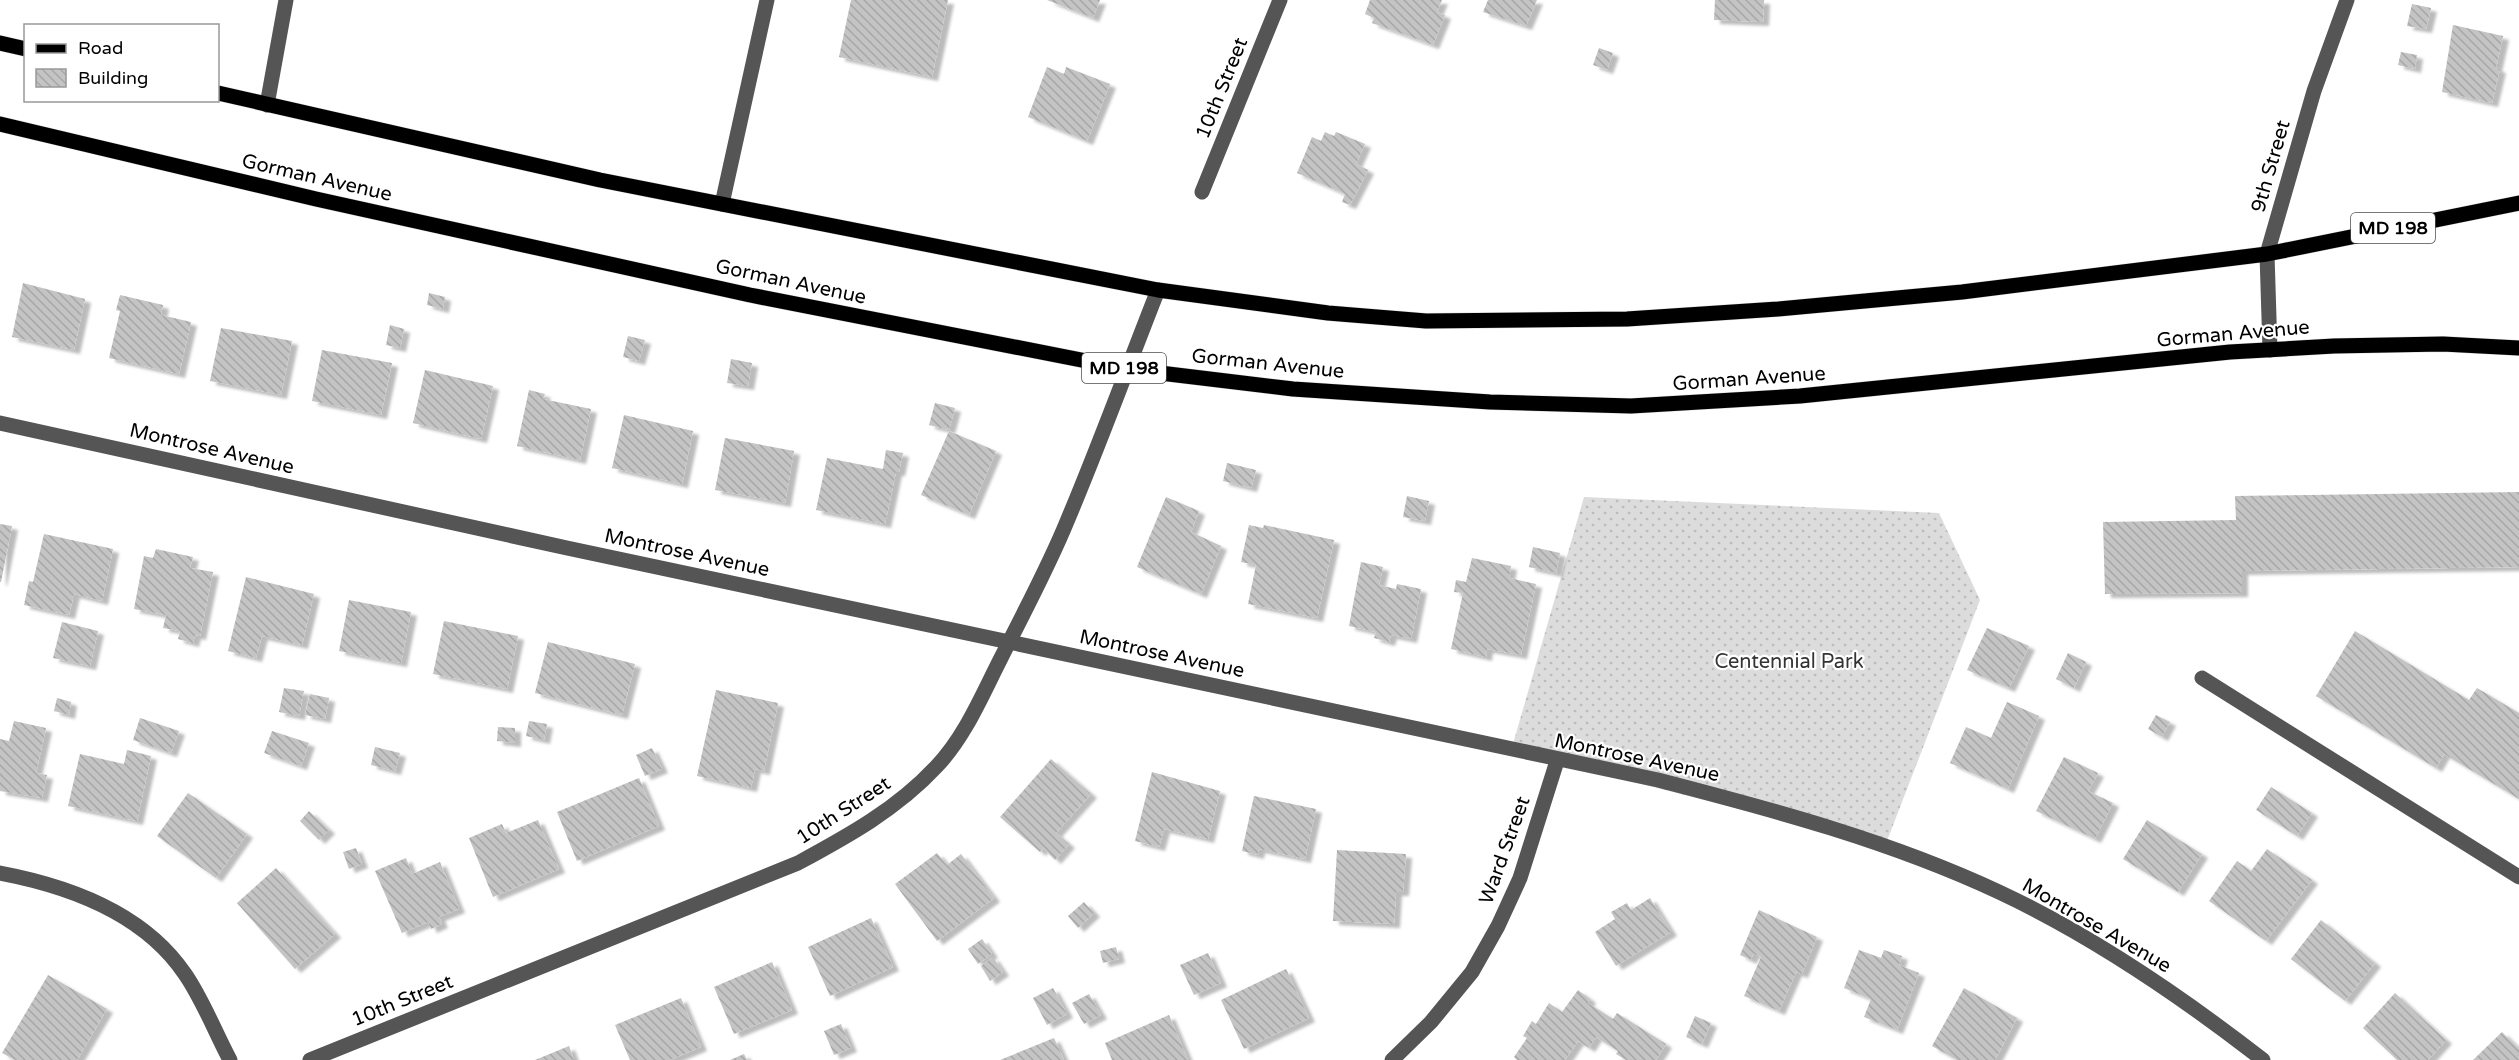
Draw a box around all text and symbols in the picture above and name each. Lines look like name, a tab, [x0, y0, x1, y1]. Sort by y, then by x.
legend	[24, 24, 219, 102]
street label: 10th Street	[1191, 34, 1253, 143]
text: Road	[78, 37, 123, 59]
text: Building	[78, 67, 148, 89]
street label: 9th Street	[2246, 117, 2296, 215]
street label: Gorman Avenue	[239, 149, 394, 207]
road number: MD 198	[2351, 213, 2435, 243]
street label: Gorman Avenue	[713, 254, 868, 310]
street label: Gorman Avenue	[2156, 315, 2311, 353]
street label: Gorman Avenue	[1190, 344, 1345, 384]
road number: MD 198	[1082, 353, 1166, 383]
street label: Gorman Avenue	[1672, 362, 1826, 396]
street label: Montrose Avenue	[127, 418, 296, 480]
street label: Montrose Avenue	[602, 524, 771, 582]
street label: Montrose Avenue	[1077, 625, 1246, 683]
park label: Centennial Park	[1714, 650, 1864, 674]
street label: Montrose Avenue	[1552, 729, 1721, 787]
street label: 10th Street	[792, 771, 895, 850]
street label: Ward Street	[1474, 793, 1536, 908]
street label: Montrose Avenue	[2018, 873, 2175, 978]
street label: 10th Street	[348, 970, 457, 1032]

